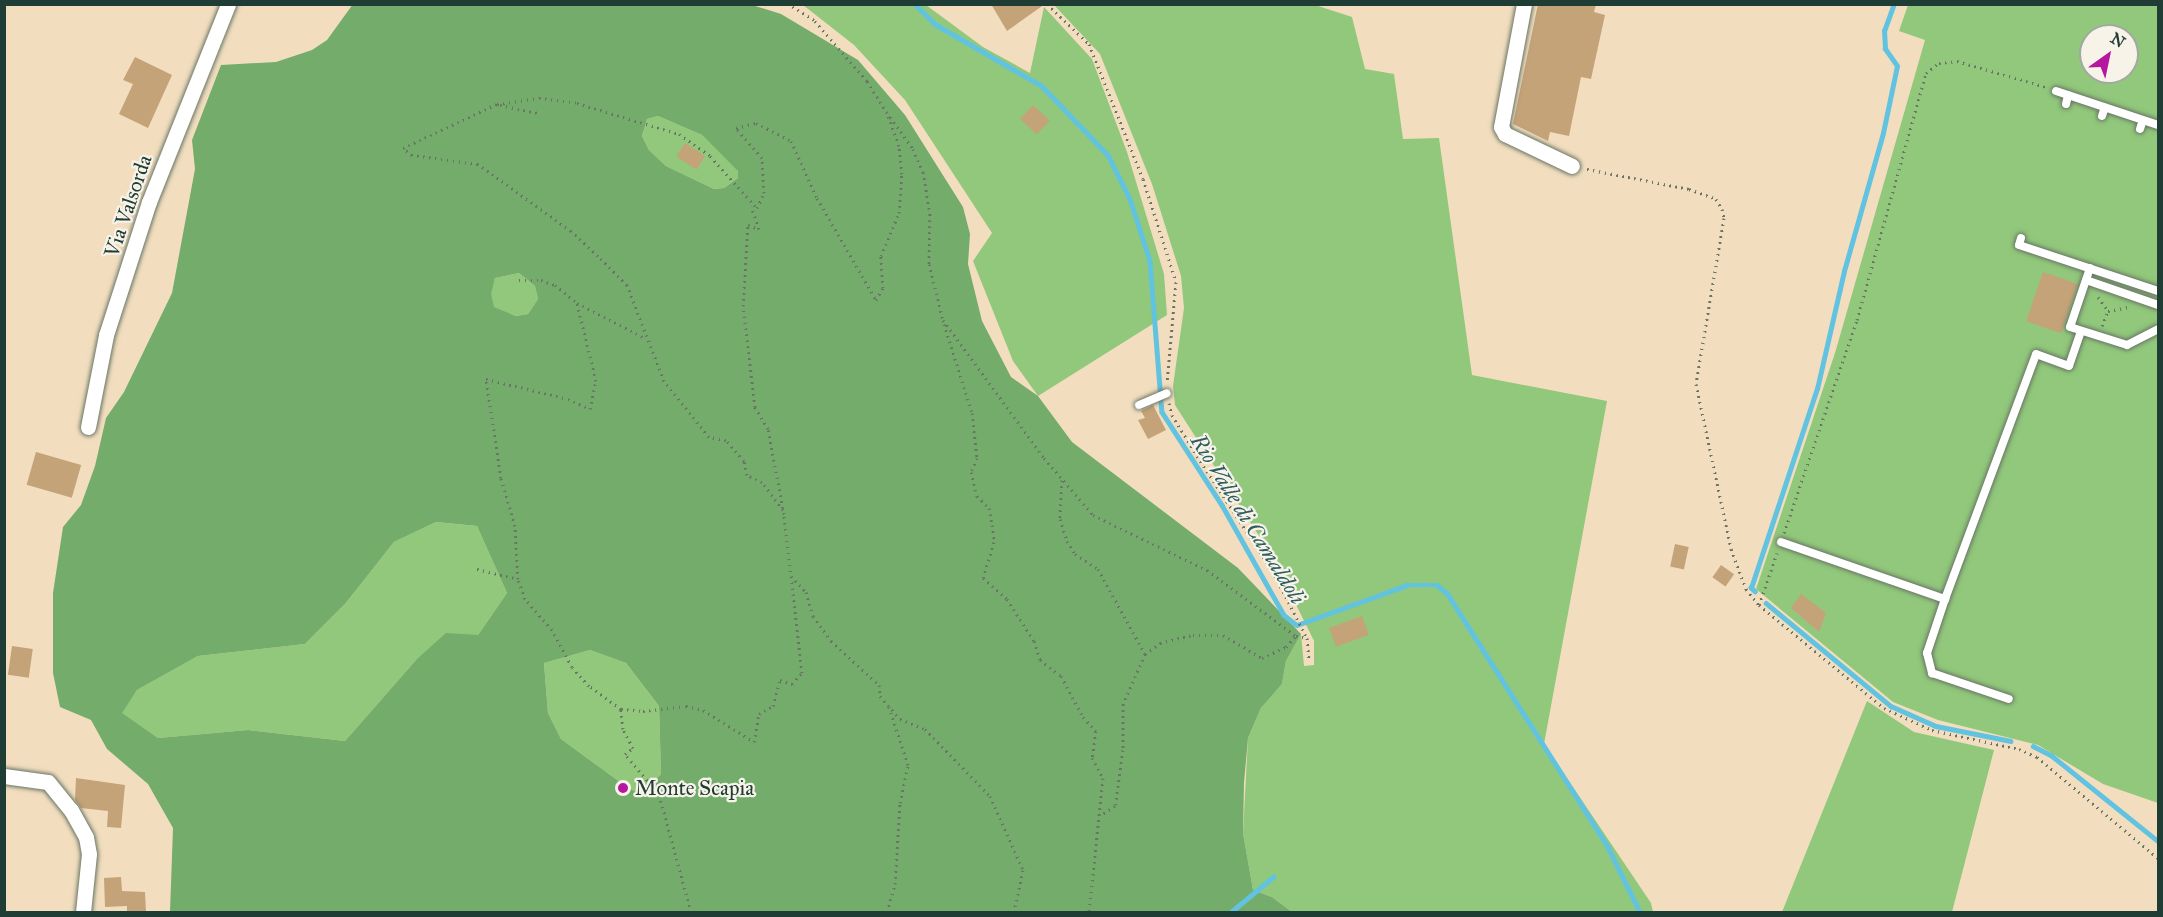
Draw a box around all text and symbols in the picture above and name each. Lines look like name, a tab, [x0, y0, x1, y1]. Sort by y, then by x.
north arrow	[2079, 24, 2139, 84]
text: N	[2107, 28, 2129, 52]
street label: Via Valsorda	[99, 151, 157, 261]
water label: Rio Valle di Camaldoli	[1185, 429, 1311, 609]
place label: Monte Scapia	[635, 775, 754, 801]
marker: Monte Scapia	[616, 781, 630, 795]

